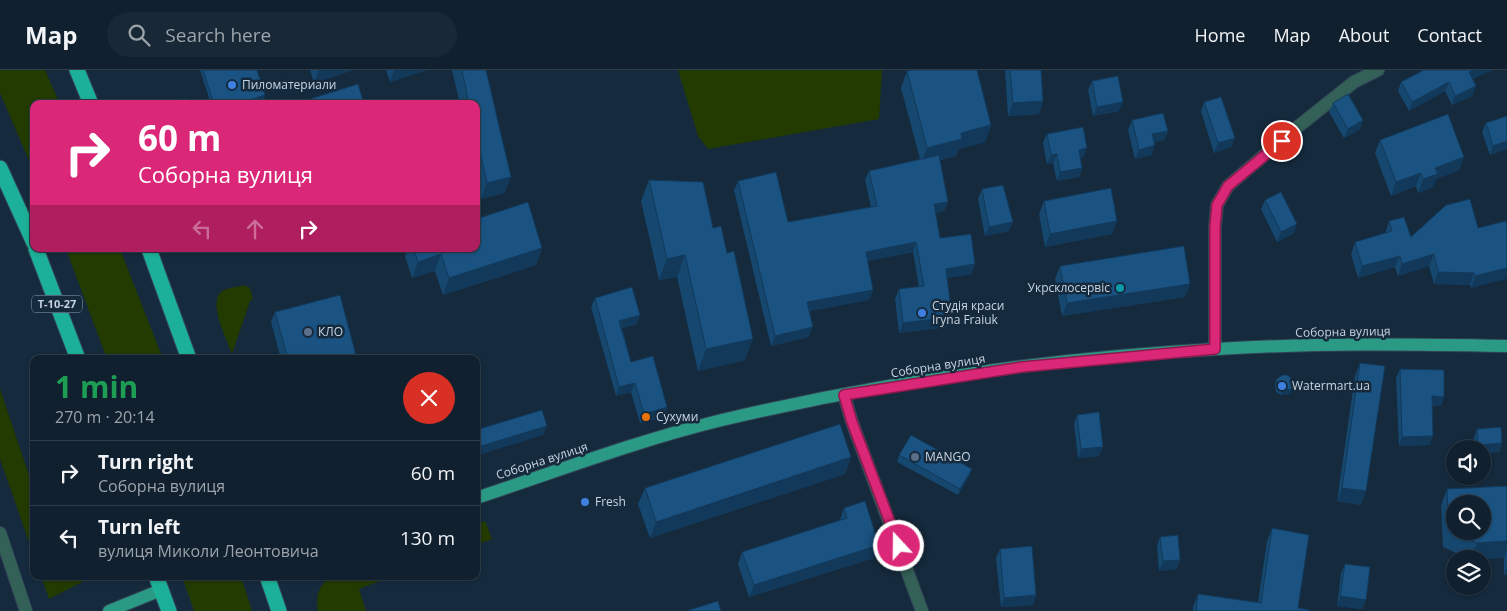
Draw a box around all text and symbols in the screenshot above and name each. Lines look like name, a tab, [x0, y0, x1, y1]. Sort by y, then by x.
search box	[107, 12, 457, 57]
text: Map	[25, 18, 77, 51]
icon: search	[125, 21, 153, 49]
text: Search here	[165, 22, 271, 48]
text: Home	[1195, 23, 1245, 47]
text: Map	[1273, 23, 1311, 47]
text: About	[1339, 23, 1389, 47]
text: Contact	[1417, 23, 1482, 47]
place label: Пиломатериали	[242, 76, 336, 93]
marker: Пиломатериали	[226, 79, 238, 91]
text: 60 m	[138, 114, 221, 161]
icon: right	[55, 120, 120, 185]
pin	[1261, 120, 1303, 162]
icon: arrive	[1268, 127, 1296, 155]
text: Соборна вулиця	[138, 159, 313, 189]
icon: left	[188, 215, 216, 243]
icon: ahead	[241, 215, 269, 243]
icon: right	[294, 215, 322, 243]
place label: Укрсклосервіс	[1028, 279, 1110, 296]
marker: Укрсклосервіс	[1114, 282, 1126, 294]
road number: Т-10-27	[32, 295, 82, 312]
place label: Студія краси Iryna Fraiuk	[932, 297, 1005, 328]
marker: Студія краси Iryna Fraiuk	[916, 307, 928, 319]
street label: Соборна вулиця	[1295, 322, 1391, 341]
place label: КЛО	[318, 323, 343, 340]
marker: КЛО	[302, 326, 314, 338]
street label: Соборна вулиця	[889, 350, 986, 381]
text: 1 min	[55, 366, 138, 407]
button: close	[403, 372, 455, 424]
place label: Watermart.ua	[1292, 377, 1370, 394]
marker: Watermart.ua	[1276, 380, 1288, 392]
text: 270 m · 20:14	[55, 406, 155, 428]
place label: Сухуми	[656, 408, 698, 425]
marker: Сухуми	[640, 411, 652, 423]
street label: Соборна вулиця	[494, 438, 590, 483]
map controls	[1446, 440, 1491, 595]
button: sound	[1446, 440, 1491, 485]
place label: MANGO	[925, 448, 970, 465]
text: Turn right	[98, 449, 193, 475]
marker: MANGO	[909, 451, 921, 463]
icon: right	[55, 459, 83, 487]
text: 60 m	[411, 460, 455, 486]
text: Соборна вулиця	[98, 475, 225, 497]
place label: Fresh	[595, 493, 626, 510]
button: search	[1446, 495, 1491, 540]
marker: Fresh	[579, 496, 591, 508]
text: Turn left	[98, 514, 180, 540]
position arrow	[872, 519, 924, 571]
icon: left	[55, 524, 83, 552]
text: 130 m	[400, 525, 455, 551]
text: вулиця Миколи Леонтовича	[98, 540, 319, 562]
button: layers	[1446, 550, 1491, 595]

